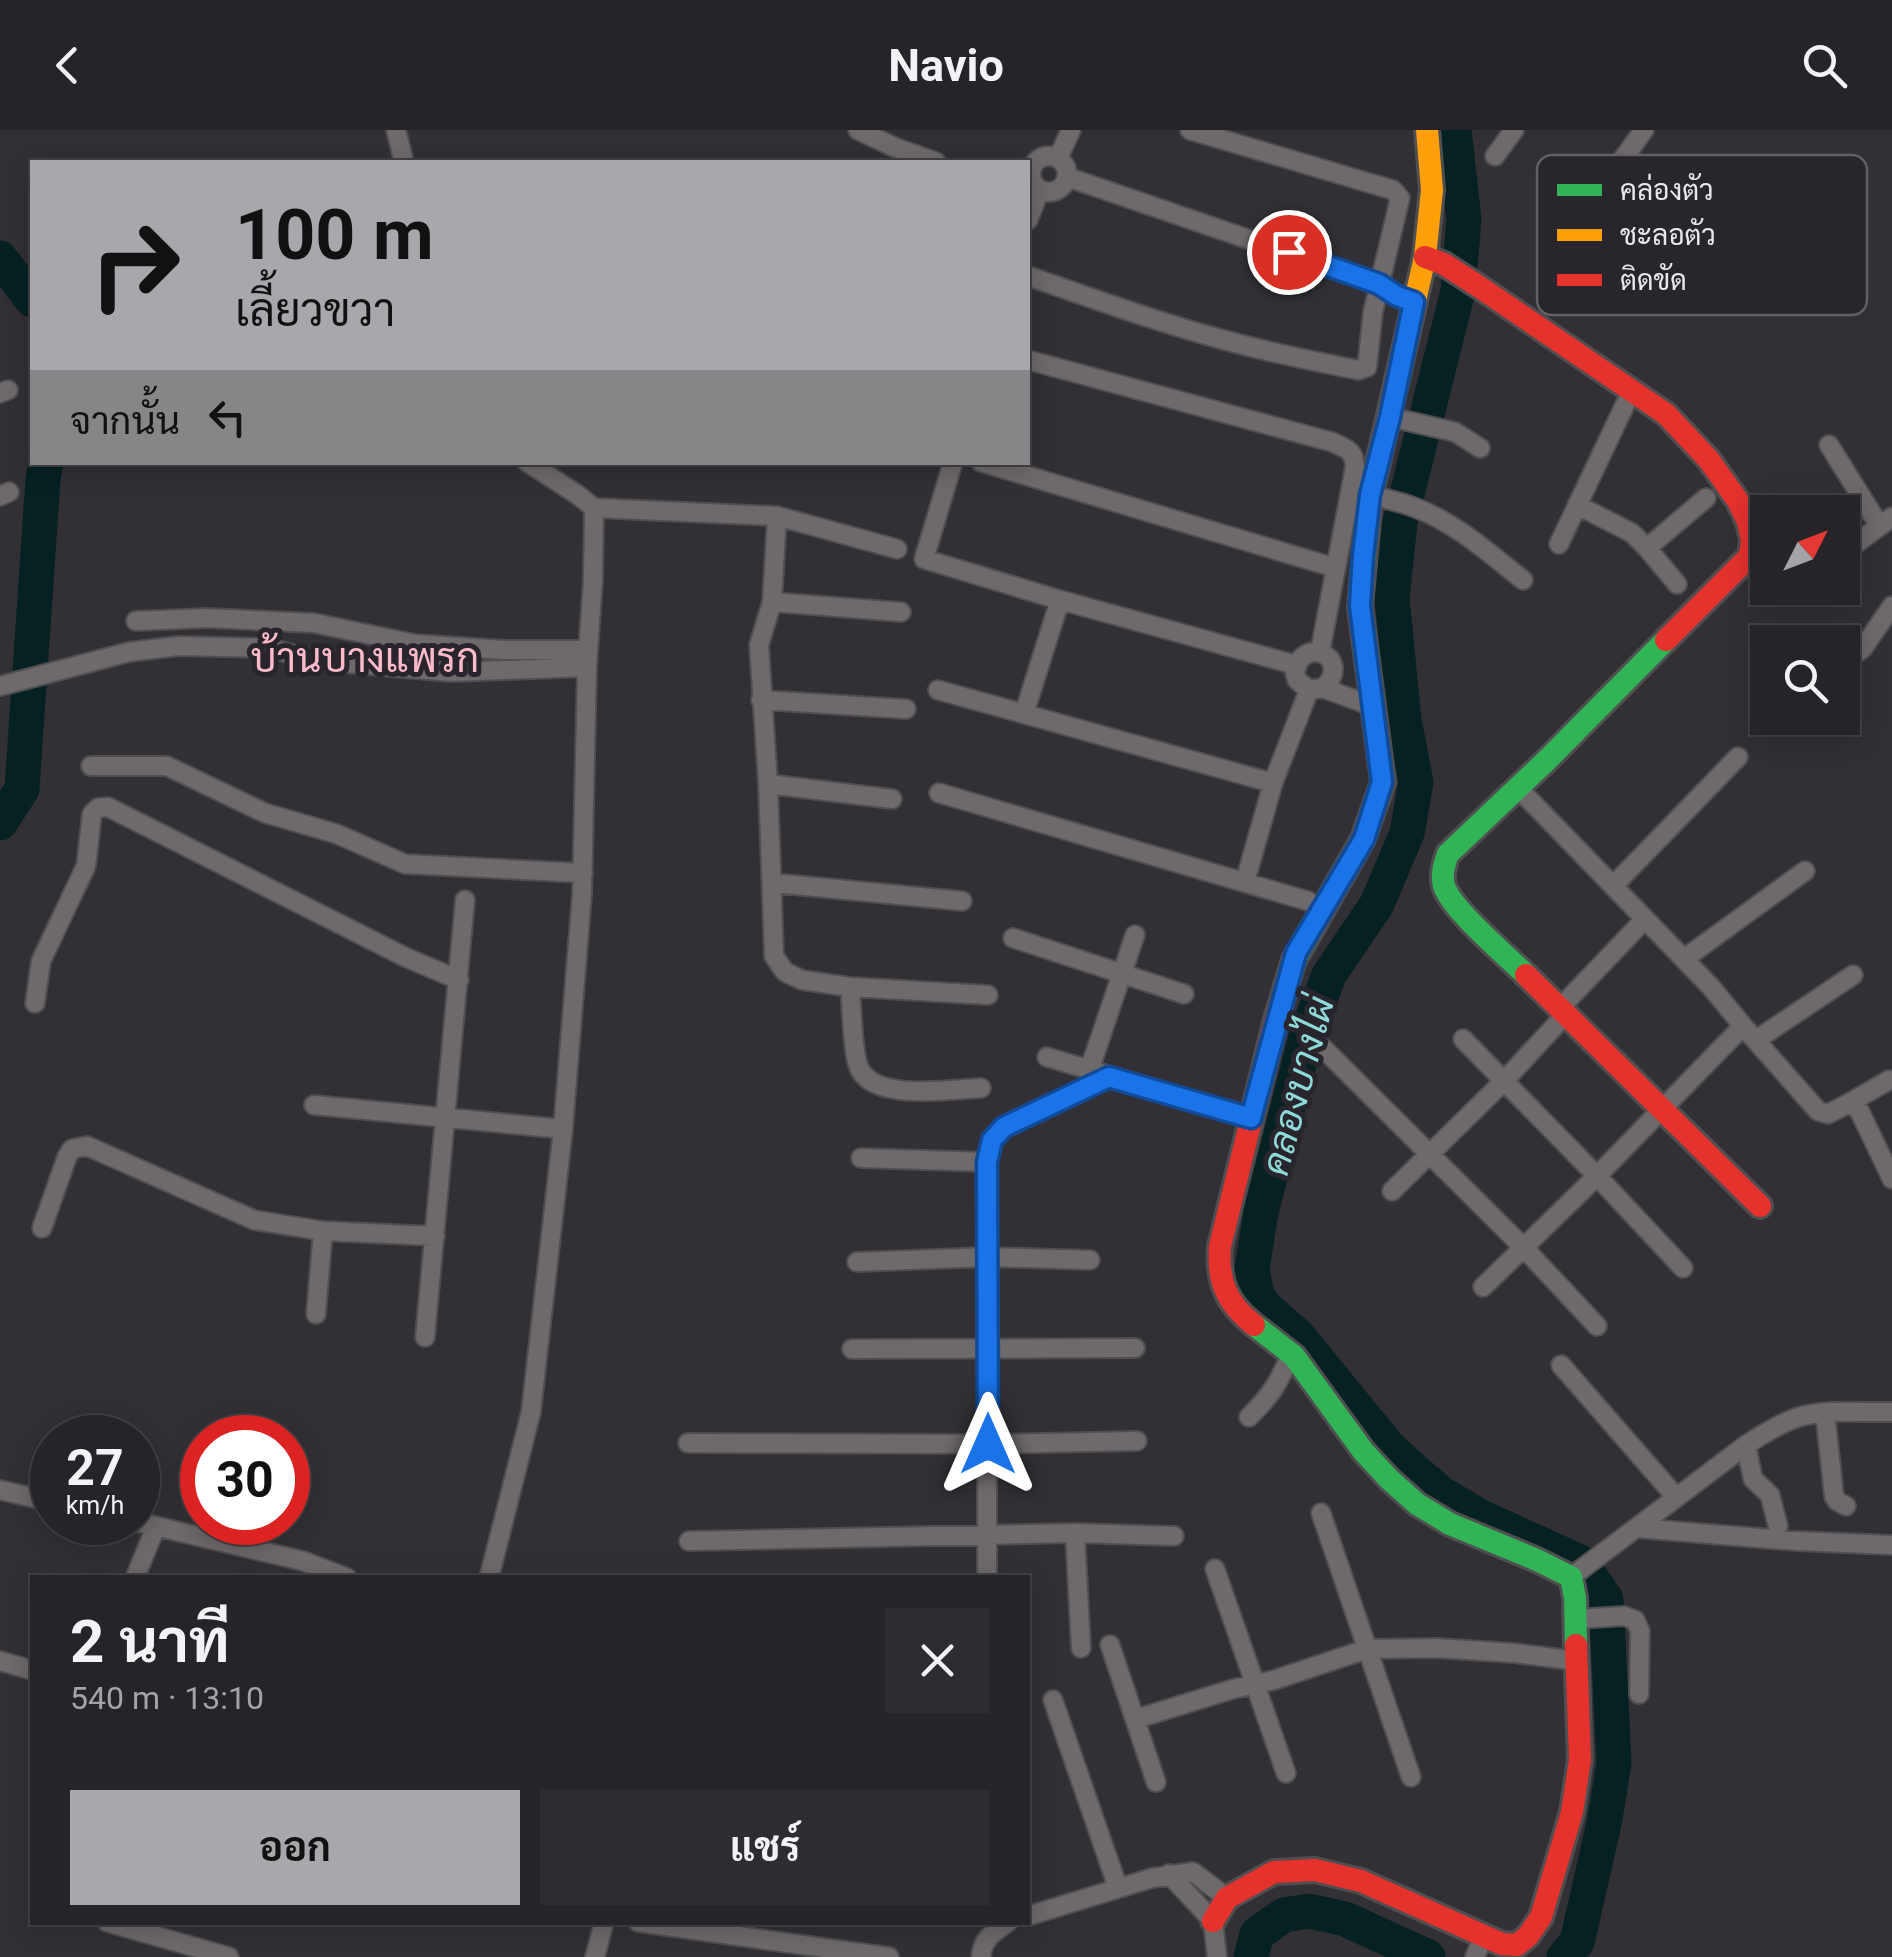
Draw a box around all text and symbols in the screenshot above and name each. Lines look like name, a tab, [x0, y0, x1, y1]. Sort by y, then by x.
icon: back	[40, 38, 95, 93]
icon: search	[1797, 38, 1852, 93]
text: Navio	[888, 39, 1004, 92]
legend	[1537, 155, 1867, 315]
text: คล่องตัว	[1620, 172, 1714, 207]
text: 100 m	[235, 194, 434, 276]
icon: right	[70, 200, 200, 330]
pin	[1247, 210, 1332, 295]
text: ชะลอตัว	[1620, 217, 1716, 252]
icon: arrive	[1262, 225, 1317, 280]
text: ติดขัด	[1620, 262, 1687, 297]
text: เลี้ยวขวา	[235, 284, 395, 337]
icon: left	[200, 390, 255, 445]
text: จากนั้น	[70, 399, 180, 443]
north arrow	[1750, 495, 1860, 605]
map controls	[1750, 495, 1860, 735]
button: search	[1750, 625, 1860, 735]
district label: บ้านบางแพรก	[251, 632, 479, 682]
water label: คลองบางไผ่	[1251, 989, 1343, 1180]
position arrow	[936, 1392, 1040, 1496]
speed limit sign: 30	[180, 1415, 310, 1545]
text: 27	[66, 1439, 124, 1497]
text: km/h	[66, 1491, 124, 1520]
text: 2 นาที	[70, 1606, 230, 1677]
button: close	[885, 1608, 990, 1713]
text: 540 m · 13:10	[70, 1679, 264, 1717]
button: ออก	[70, 1790, 520, 1905]
button: แชร์	[540, 1790, 990, 1905]

